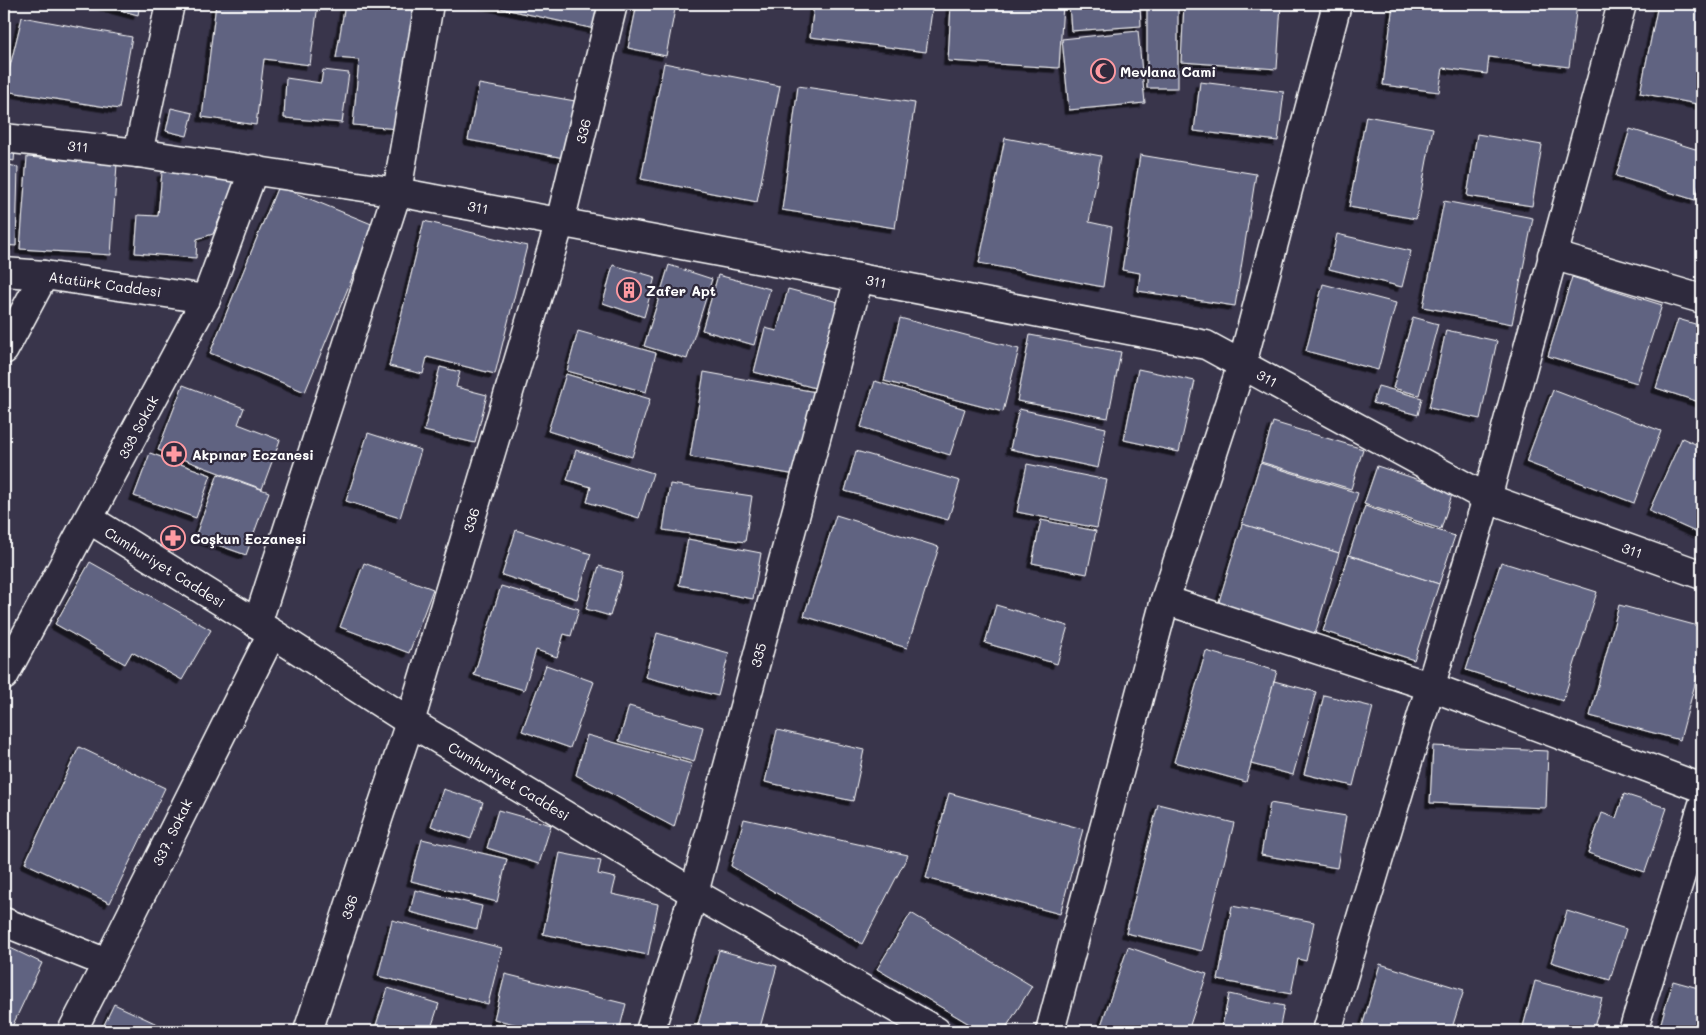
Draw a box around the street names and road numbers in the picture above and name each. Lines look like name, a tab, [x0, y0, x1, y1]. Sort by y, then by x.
street label: 336	[571, 117, 595, 145]
street label: 311	[67, 135, 89, 157]
street label: 311	[466, 196, 490, 218]
street label: Atatürk Caddesi	[47, 267, 163, 301]
street label: 311	[864, 270, 888, 292]
street label: 311	[1253, 365, 1281, 391]
street label: 338 Sokak	[113, 392, 163, 462]
street label: 336	[458, 505, 484, 535]
street label: Cumhuriyet Caddesi	[101, 522, 229, 612]
street label: 311	[1619, 538, 1645, 562]
street label: 335	[746, 641, 770, 669]
street label: Cumhuriyet Caddesi	[445, 737, 573, 825]
street label: 337. Sokak	[148, 795, 196, 869]
street label: 336	[336, 892, 362, 922]

